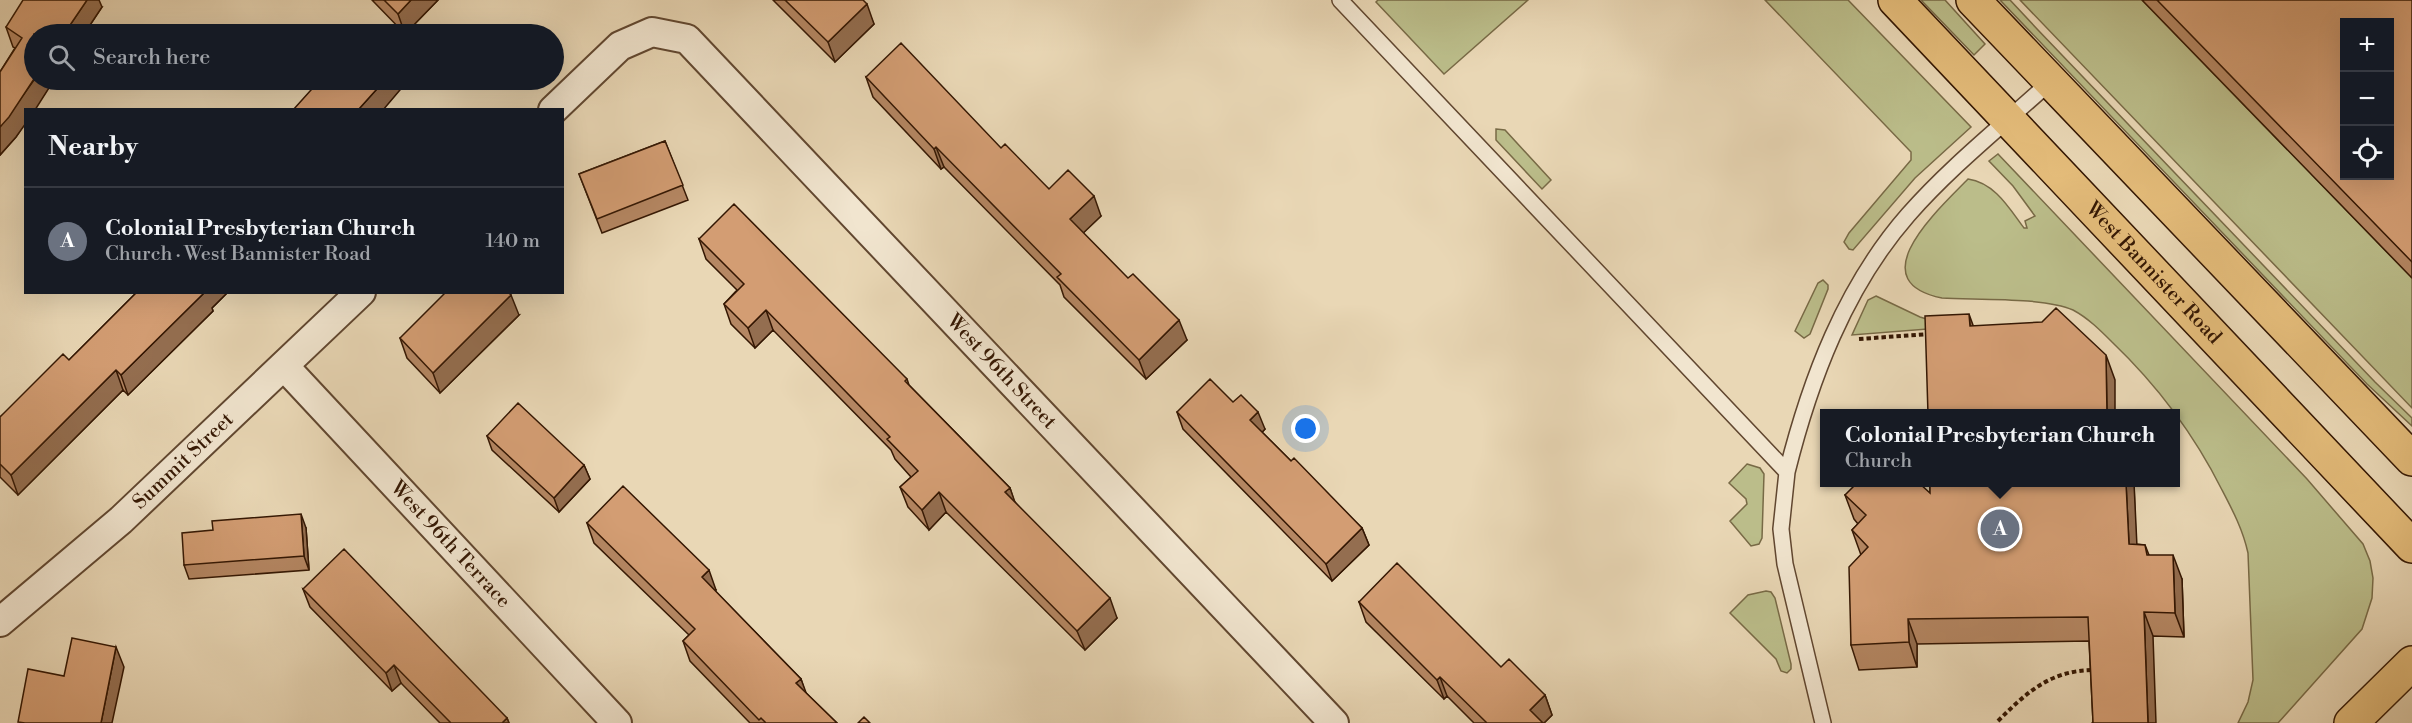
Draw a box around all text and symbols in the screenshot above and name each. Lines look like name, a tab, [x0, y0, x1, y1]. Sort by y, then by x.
map controls	[2340, 18, 2394, 180]
button: +	[2340, 18, 2394, 72]
search box	[24, 24, 564, 90]
icon: search	[45, 41, 78, 74]
text: Search here	[93, 44, 210, 71]
button: −	[2340, 72, 2394, 126]
button: locate	[2340, 126, 2394, 180]
text: Nearby	[48, 131, 138, 163]
street label: West Bannister Road	[2080, 196, 2227, 350]
text: Colonial Presbyterian Church	[105, 215, 415, 242]
text: A	[60, 229, 75, 254]
text: 140 m	[485, 229, 540, 254]
text: Church · West Bannister Road	[105, 242, 371, 267]
street label: West 96th Street	[941, 308, 1062, 434]
street label: Summit Street	[127, 407, 239, 515]
popup	[1820, 409, 2180, 487]
your location	[1291, 414, 1320, 443]
text: Colonial Presbyterian Church	[1845, 422, 2155, 449]
text: Church	[1845, 449, 1912, 474]
street label: West 96th Terrace	[384, 475, 516, 613]
pin: A	[1980, 506, 2020, 552]

